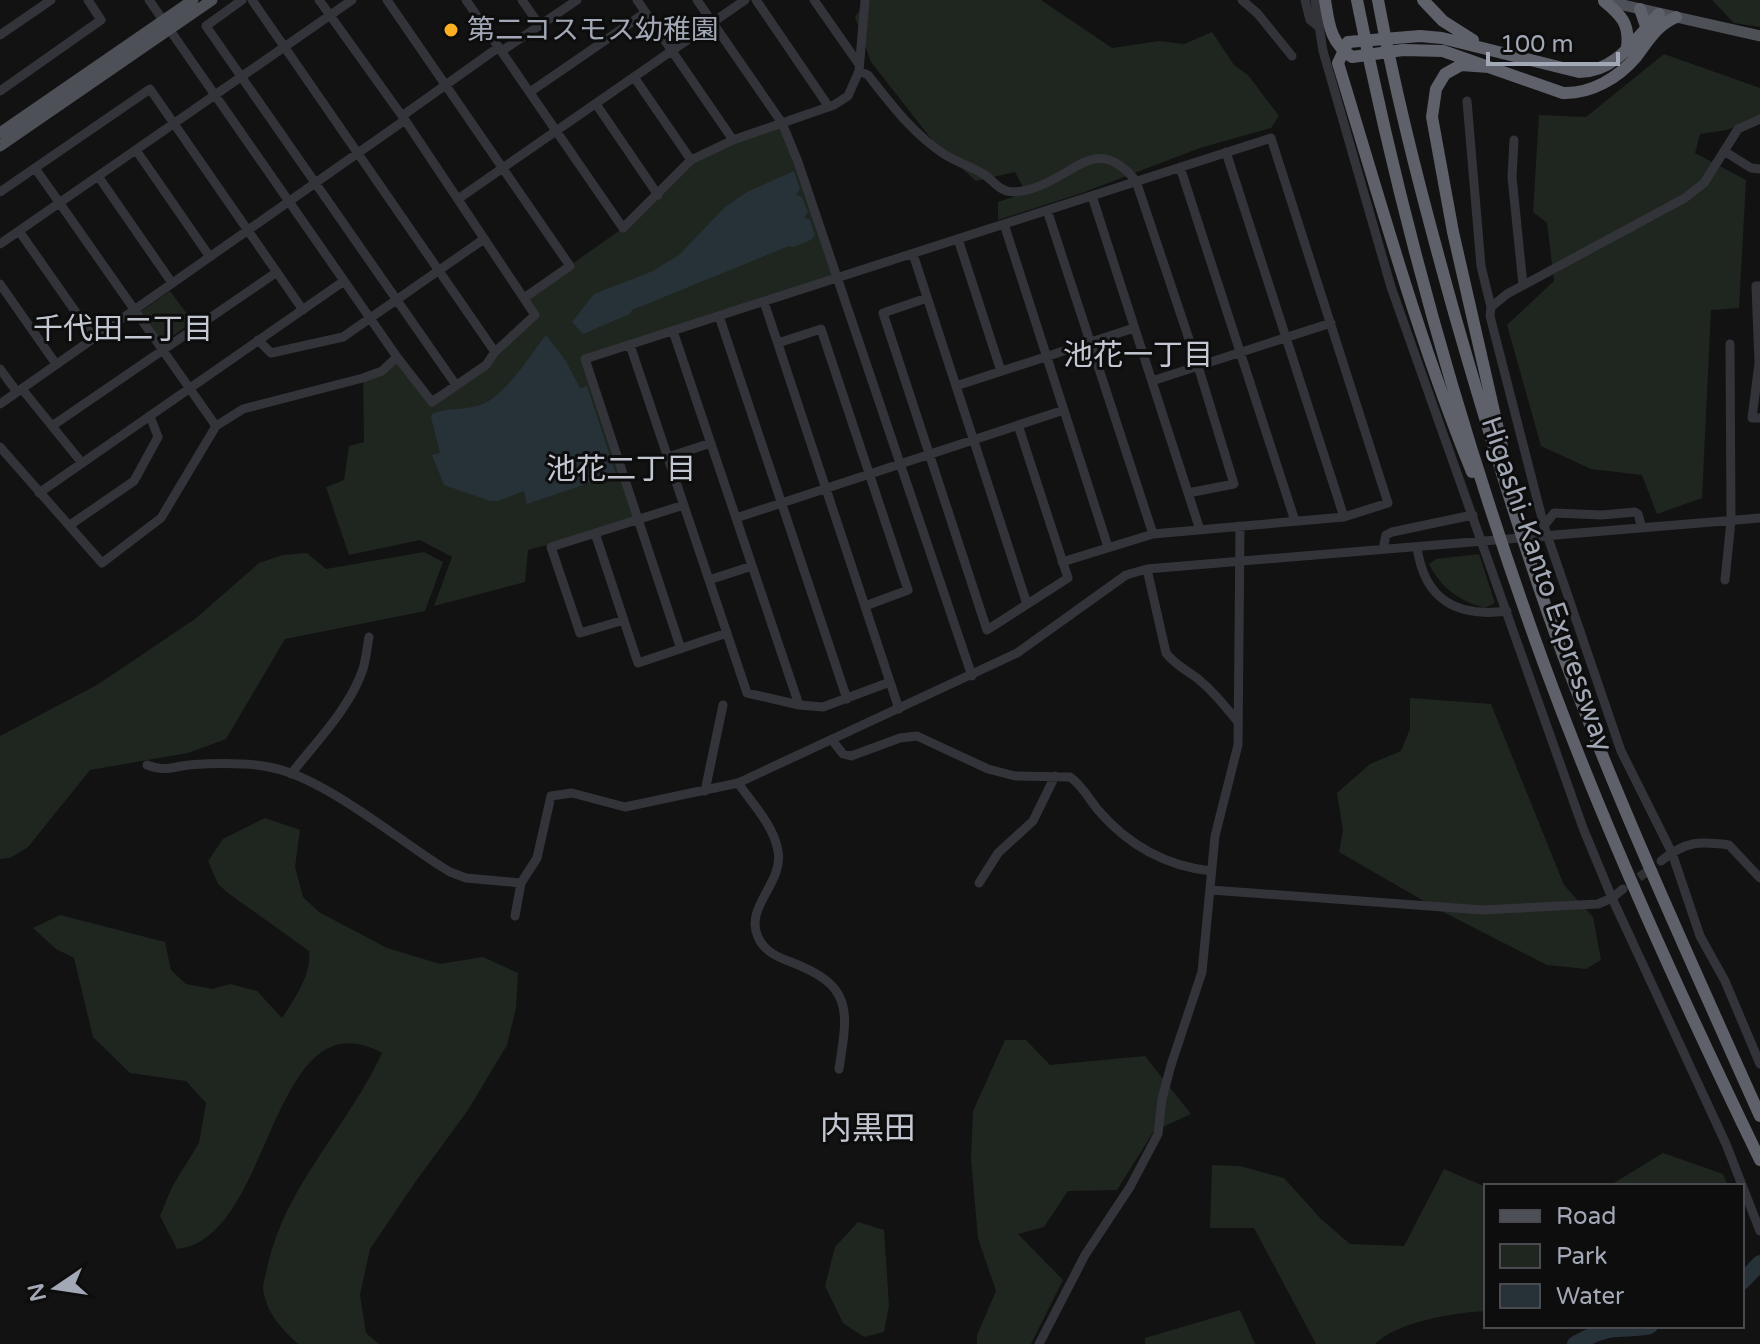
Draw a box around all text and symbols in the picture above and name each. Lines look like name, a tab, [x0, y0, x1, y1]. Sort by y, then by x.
place label: 第二コスモス幼稚園	[467, 13, 719, 47]
scale bar	[1488, 16, 1618, 66]
marker: 第二コスモス幼稚園	[442, 21, 460, 39]
text: 100 m	[1500, 30, 1574, 59]
district label: 千代田二丁目	[33, 311, 213, 348]
district label: 池花一丁目	[1063, 337, 1213, 374]
street label: Higashi-Kanto Expressway	[1474, 412, 1620, 756]
district label: 池花二丁目	[546, 451, 696, 488]
district label: 内黒田	[820, 1110, 916, 1148]
legend	[1484, 1184, 1744, 1328]
text: Road	[1556, 1202, 1616, 1231]
text: Park	[1556, 1242, 1607, 1271]
north arrow	[16, 1248, 96, 1328]
text: N	[23, 1281, 52, 1304]
text: Water	[1556, 1282, 1625, 1311]

